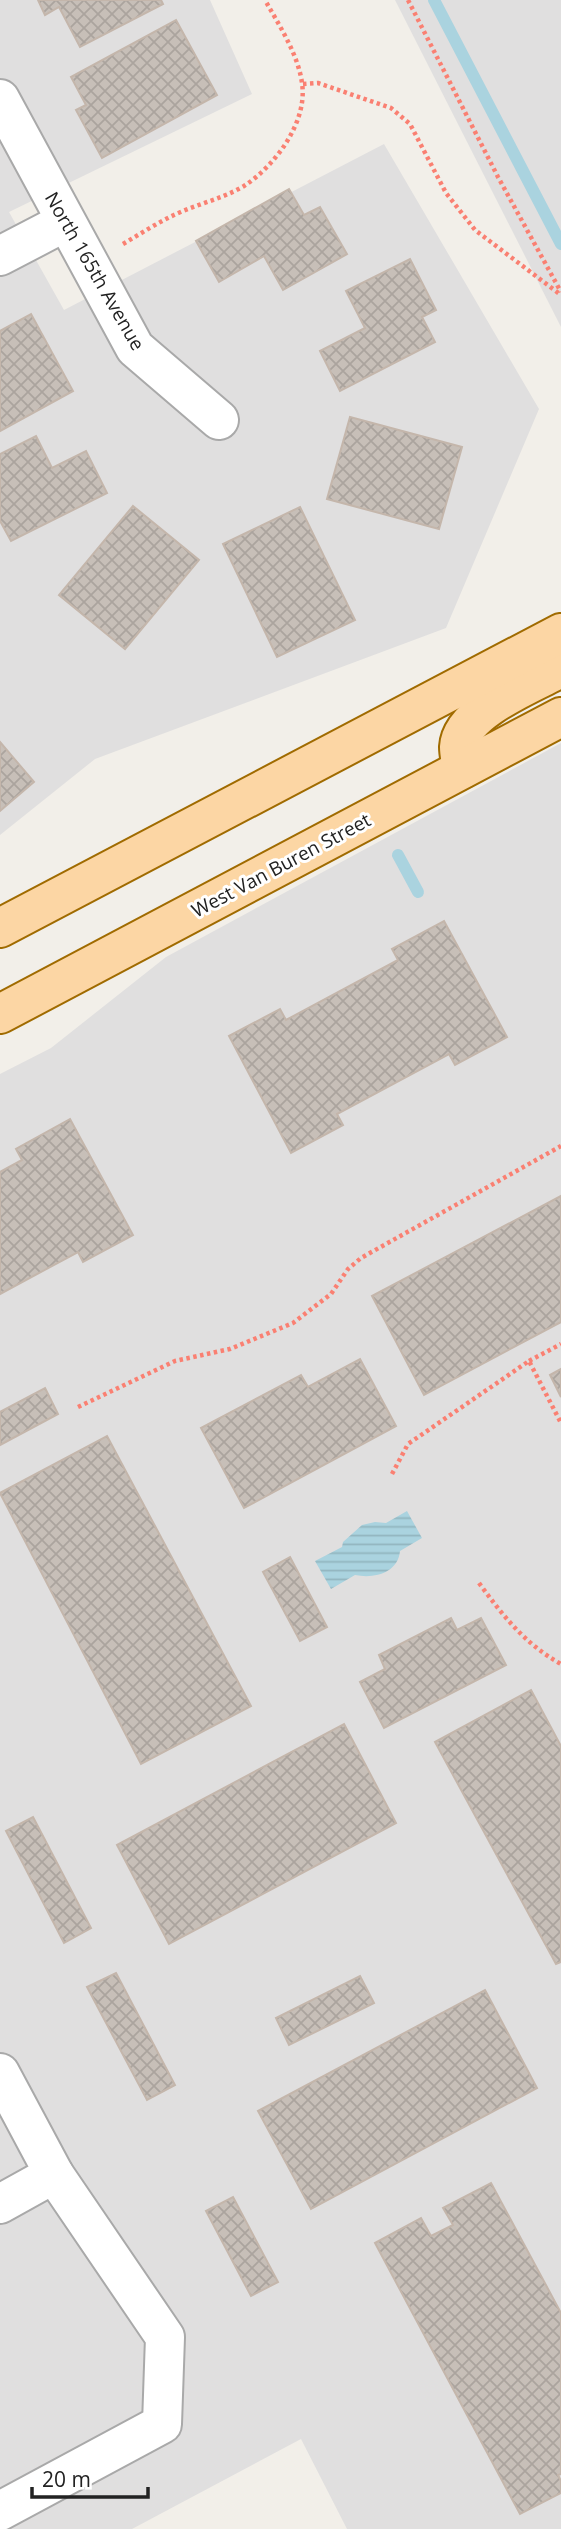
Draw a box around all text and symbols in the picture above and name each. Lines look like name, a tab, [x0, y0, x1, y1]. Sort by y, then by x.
street label: North 165th Avenue	[39, 187, 151, 355]
street label: West Van Buren Street	[187, 807, 375, 923]
scale bar	[32, 2456, 147, 2500]
text: 20 m	[42, 2465, 91, 2493]

